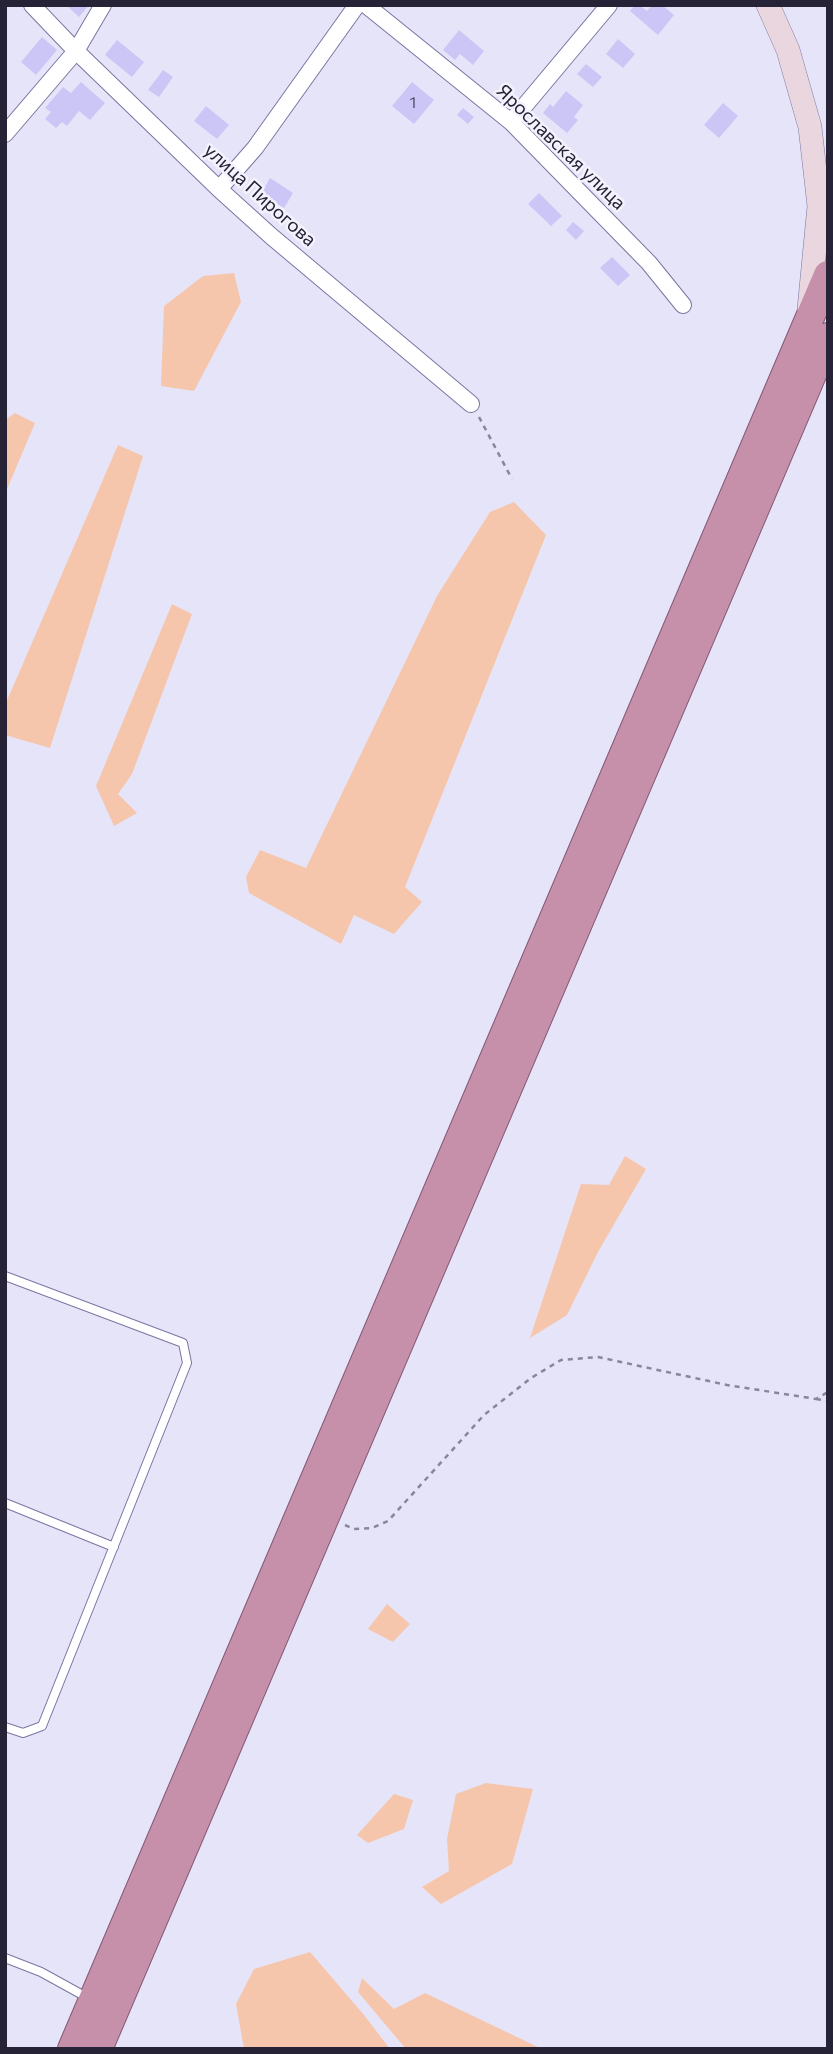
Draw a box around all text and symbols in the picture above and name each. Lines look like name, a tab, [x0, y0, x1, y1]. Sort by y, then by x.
street label: Ярославская улица	[492, 80, 630, 214]
house number: 1	[410, 93, 416, 113]
street label: улица Пирогова	[199, 139, 321, 251]

